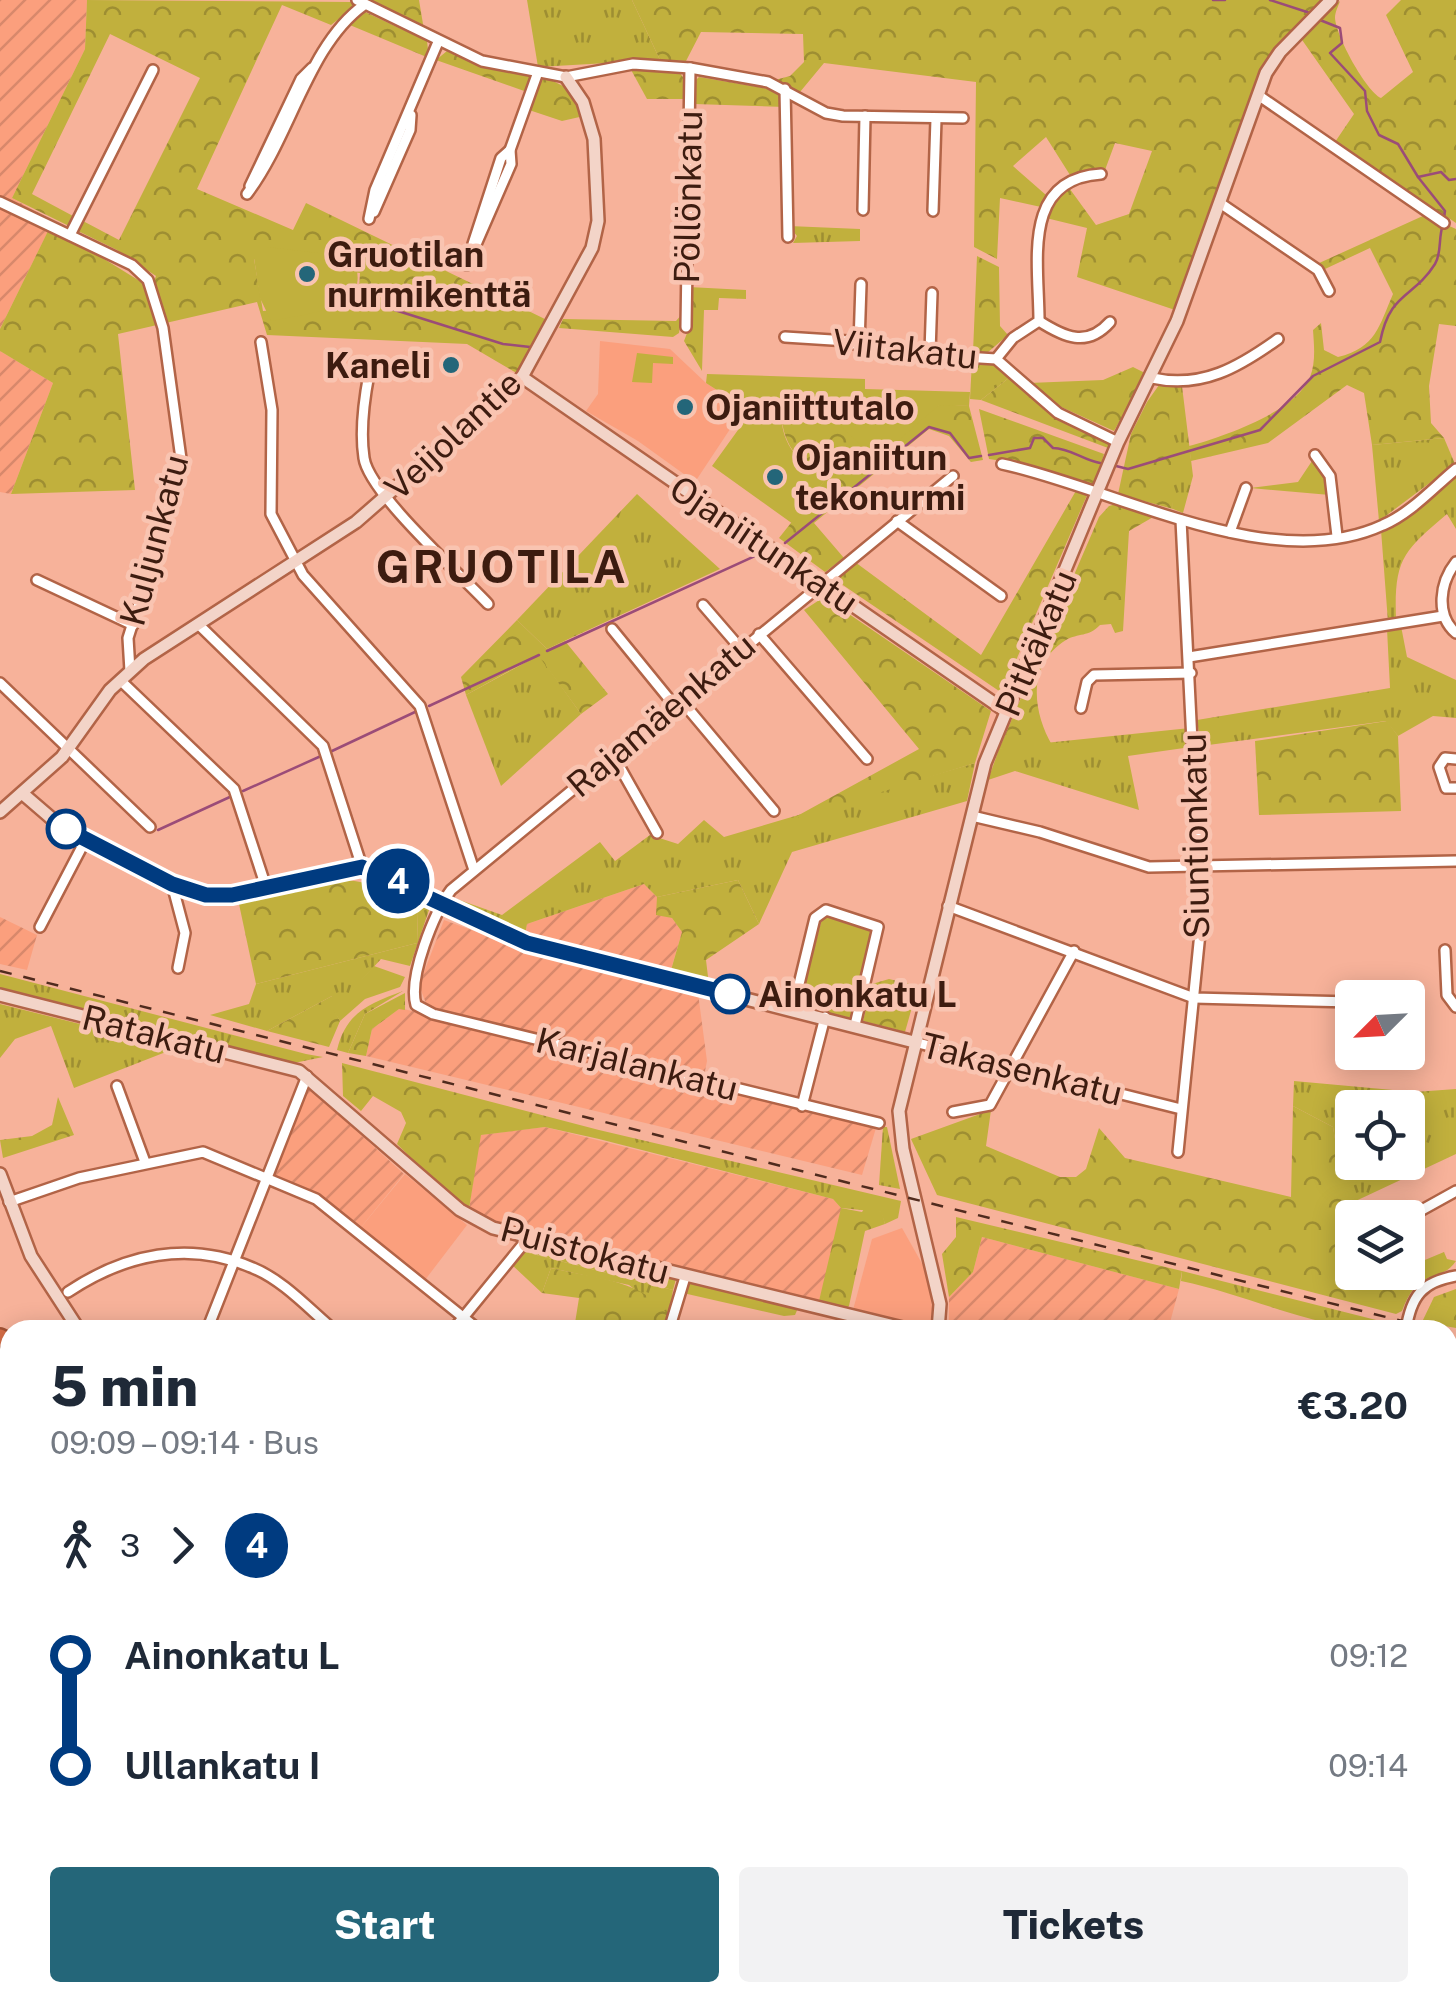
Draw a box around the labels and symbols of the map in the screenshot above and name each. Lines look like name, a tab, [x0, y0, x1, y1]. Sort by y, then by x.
street label: Pöllönkatu	[666, 110, 710, 284]
place label: Gruotilan nurmikenttä	[327, 234, 531, 315]
marker: Gruotilan nurmikenttä	[296, 263, 318, 285]
street label: Viitakatu	[831, 321, 979, 377]
place label: Kaneli	[325, 345, 431, 386]
marker: Kaneli	[440, 354, 462, 376]
street label: Veijolantie	[377, 362, 529, 508]
place label: Ojaniittutalo	[705, 387, 915, 428]
marker: Ojaniittutalo	[674, 396, 696, 418]
place label: Ojaniitun tekonurmi	[795, 437, 965, 518]
street label: Kuljunkatu	[111, 450, 197, 630]
marker: Ojaniitun tekonurmi	[764, 466, 786, 488]
street label: Ojaniitunkatu	[662, 467, 866, 623]
district label: GRUOTILA	[376, 540, 628, 593]
street label: Pitkäkatu	[987, 564, 1085, 722]
street label: Rajamäenkatu	[559, 625, 763, 805]
street label: Siuntionkatu	[1173, 733, 1217, 939]
unlabelled marker	[47, 810, 85, 848]
line badge: 4	[366, 848, 430, 914]
place label: Ainonkatu L	[758, 974, 957, 1015]
marker: Ainonkatu L	[711, 975, 749, 1013]
north arrow	[1335, 980, 1425, 1070]
street label: Ratakatu	[78, 996, 230, 1072]
street label: Karjalankatu	[532, 1019, 742, 1109]
street label: Takasenkatu	[917, 1024, 1127, 1114]
street label: Puistokatu	[496, 1208, 674, 1292]

